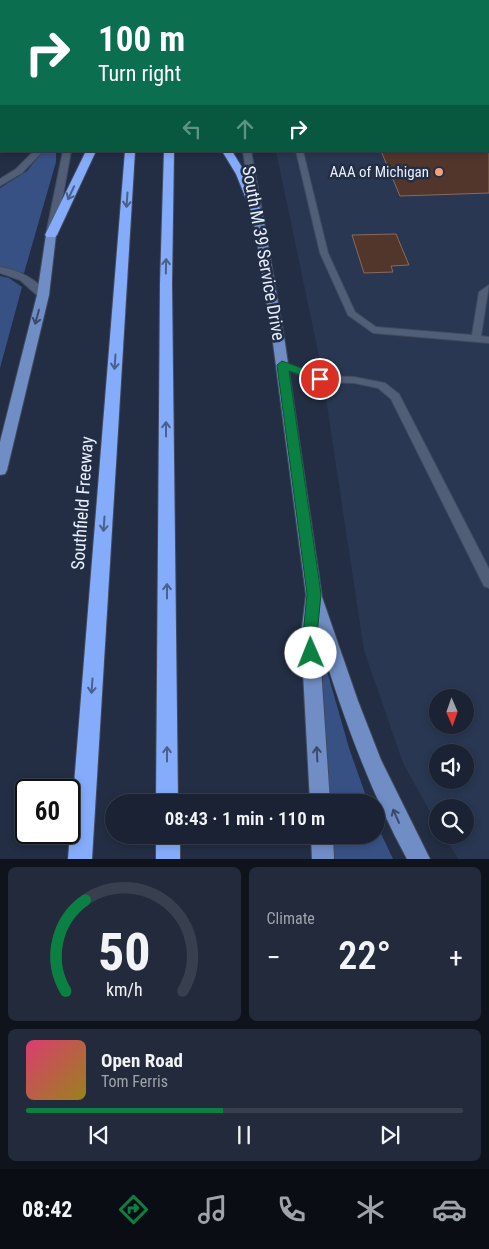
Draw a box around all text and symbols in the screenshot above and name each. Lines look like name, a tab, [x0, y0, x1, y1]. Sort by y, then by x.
text: 100 m	[98, 19, 185, 60]
icon: right	[15, 20, 80, 85]
text: Turn right	[98, 61, 181, 86]
icon: left	[178, 115, 206, 143]
icon: ahead	[231, 115, 259, 143]
icon: right	[284, 115, 312, 143]
place label: AAA of Michigan	[330, 163, 429, 181]
street label: South M 39 Service Drive	[238, 164, 290, 342]
marker: AAA of Michigan	[433, 166, 445, 178]
one-way arrow	[66, 185, 75, 200]
one-way arrow	[122, 192, 132, 208]
one-way arrow	[161, 259, 171, 275]
one-way arrow	[31, 309, 41, 325]
one-way arrow	[111, 354, 120, 370]
pin	[299, 358, 341, 400]
icon: arrive	[306, 365, 334, 393]
one-way arrow	[161, 421, 171, 438]
street label: Southfield Freeway	[67, 435, 97, 570]
one-way arrow	[99, 516, 109, 532]
one-way arrow	[162, 584, 172, 600]
position arrow	[284, 626, 336, 678]
one-way arrow	[88, 678, 97, 694]
north arrow	[429, 689, 474, 734]
map controls	[429, 689, 474, 844]
button: sound	[429, 744, 474, 789]
one-way arrow	[162, 746, 172, 762]
one-way arrow	[313, 746, 322, 762]
speed limit sign: 60	[15, 779, 80, 844]
button: search	[429, 799, 474, 844]
text: 08:43 · 1 min · 110 m	[165, 807, 325, 830]
one-way arrow	[391, 809, 401, 824]
text: Climate	[267, 909, 315, 928]
text: 50	[98, 922, 151, 983]
text: 22°	[338, 934, 391, 978]
text: −	[267, 941, 281, 974]
text: +	[449, 941, 463, 974]
text: km/h	[106, 979, 143, 1000]
text: Open Road	[101, 1049, 183, 1072]
text: Tom Ferris	[101, 1072, 168, 1091]
icon: previous	[85, 1121, 113, 1149]
icon: pause	[230, 1121, 258, 1149]
icon: next	[376, 1121, 404, 1149]
icon: directions	[116, 1192, 151, 1227]
icon: music	[195, 1192, 230, 1227]
icon: phone	[274, 1192, 309, 1227]
icon: climate	[353, 1192, 388, 1227]
icon: car	[432, 1192, 467, 1227]
text: 08:42	[22, 1197, 72, 1222]

